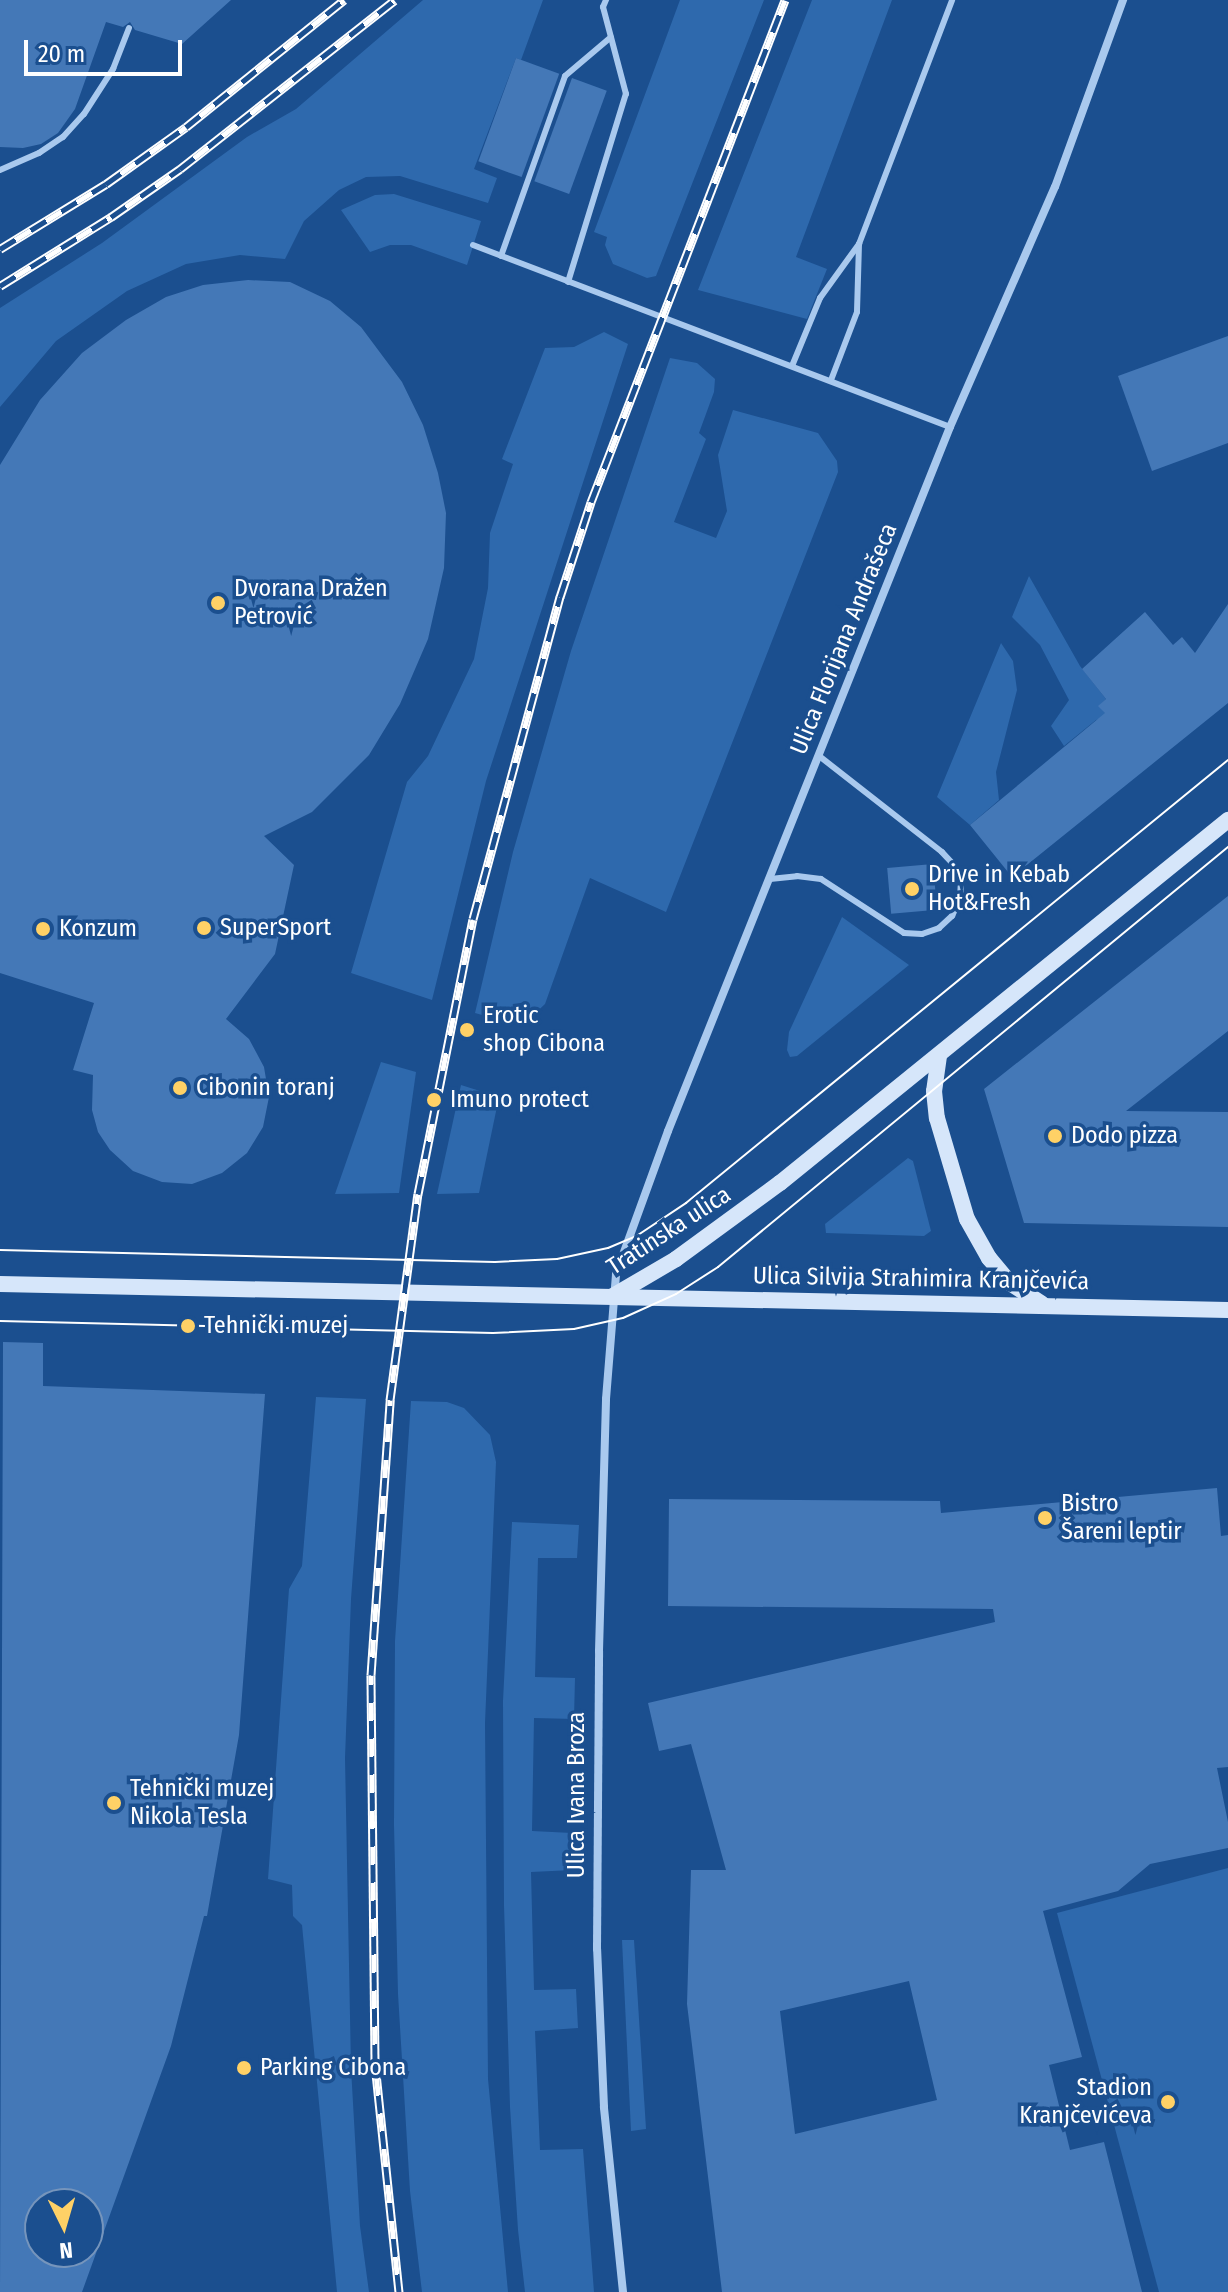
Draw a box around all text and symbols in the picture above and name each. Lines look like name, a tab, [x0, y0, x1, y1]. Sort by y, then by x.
scale bar	[28, 24, 186, 74]
text: 20 m	[38, 40, 85, 68]
street label: Ulica Florijana Andrašeca	[784, 519, 904, 759]
place label: Dvorana Dražen Petrović	[234, 575, 388, 631]
marker: Dvorana Dražen Petrović	[209, 594, 227, 612]
place label: Drive in Kebab Hot&Fresh	[928, 861, 1070, 917]
marker: Drive in Kebab Hot&Fresh	[903, 880, 921, 898]
place label: SuperSport	[220, 914, 331, 942]
place label: Konzum	[59, 915, 137, 943]
marker: SuperSport	[195, 919, 213, 937]
marker: Konzum	[34, 920, 52, 938]
place label: Erotic shop Cibona	[483, 1002, 605, 1058]
marker: Erotic shop Cibona	[458, 1021, 476, 1039]
place label: Cibonin toranj	[196, 1074, 335, 1102]
marker: Cibonin toranj	[171, 1079, 189, 1097]
place label: Imuno protect	[450, 1086, 589, 1114]
marker: Imuno protect	[425, 1091, 443, 1109]
place label: Dodo pizza	[1071, 1122, 1178, 1150]
marker: Dodo pizza	[1046, 1127, 1064, 1145]
street label: Tratinska ulica	[602, 1180, 736, 1282]
street label: Ulica Silvija Strahimira Kranjčevića	[753, 1262, 1089, 1296]
place label: Tehnički muzej	[204, 1312, 348, 1340]
marker: Tehnički muzej	[179, 1317, 197, 1335]
place label: Bistro Šareni leptir	[1061, 1490, 1182, 1546]
marker: Bistro Šareni leptir	[1036, 1509, 1054, 1527]
street label: Ulica Ivana Broza	[563, 1712, 591, 1878]
place label: Tehnički muzej Nikola Tesla	[130, 1775, 274, 1831]
marker: Tehnički muzej Nikola Tesla	[105, 1794, 123, 1812]
place label: Parking Cibona	[260, 2054, 406, 2082]
marker: Parking Cibona	[235, 2059, 253, 2077]
place label: Stadion Kranjčevićeva	[1019, 2074, 1152, 2130]
marker: Stadion Kranjčevićeva	[1159, 2093, 1177, 2111]
north arrow	[24, 2188, 104, 2268]
text: N	[58, 2236, 74, 2264]

